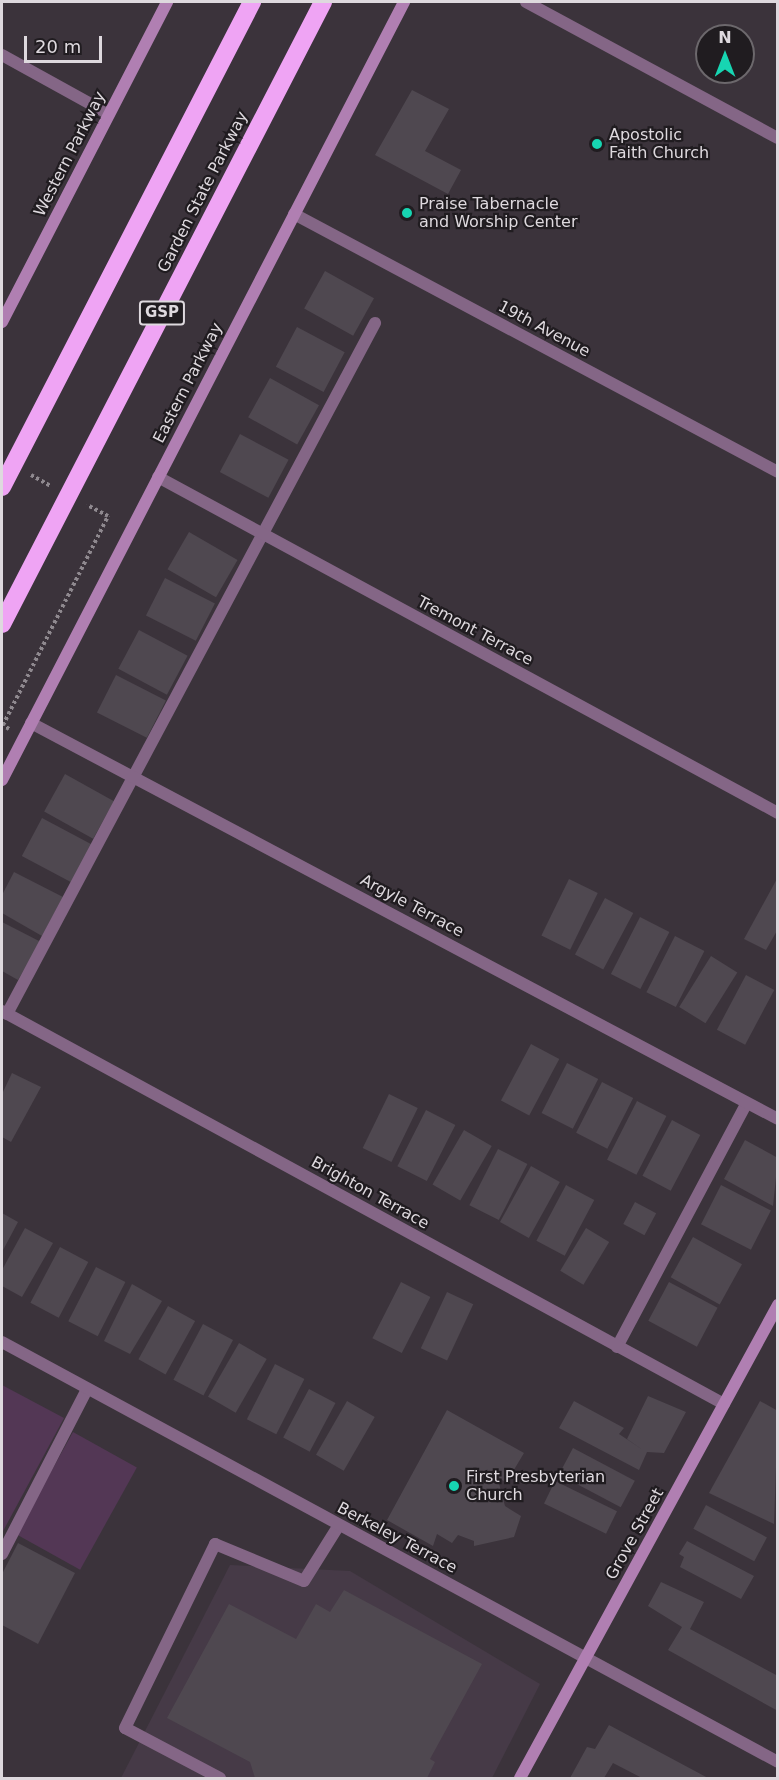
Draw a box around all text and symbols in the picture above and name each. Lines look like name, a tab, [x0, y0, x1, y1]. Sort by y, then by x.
scale bar	[27, 24, 105, 62]
north arrow	[695, 24, 755, 84]
text: N	[718, 28, 732, 47]
text: 20 m	[35, 36, 81, 57]
street label: Western Parkway	[30, 88, 110, 220]
street label: Garden State Parkway	[154, 108, 252, 276]
place label: Apostolic Faith Church	[609, 125, 709, 163]
marker: Apostolic Faith Church	[590, 137, 604, 151]
place label: Praise Tabernacle and Worship Center	[419, 194, 577, 232]
marker: Praise Tabernacle and Worship Center	[400, 206, 414, 220]
street label: 19th Avenue	[495, 297, 593, 361]
road number: GSP	[138, 301, 186, 325]
street label: Eastern Parkway	[149, 319, 227, 447]
street label: Tremont Terrace	[414, 592, 536, 670]
street label: Argyle Terrace	[357, 871, 467, 941]
street label: Brighton Terrace	[308, 1153, 432, 1233]
place label: First Presbyterian Church	[466, 1467, 605, 1505]
marker: First Presbyterian Church	[447, 1479, 461, 1493]
street label: Grove Street	[602, 1485, 668, 1583]
street label: Berkeley Terrace	[334, 1498, 460, 1578]

